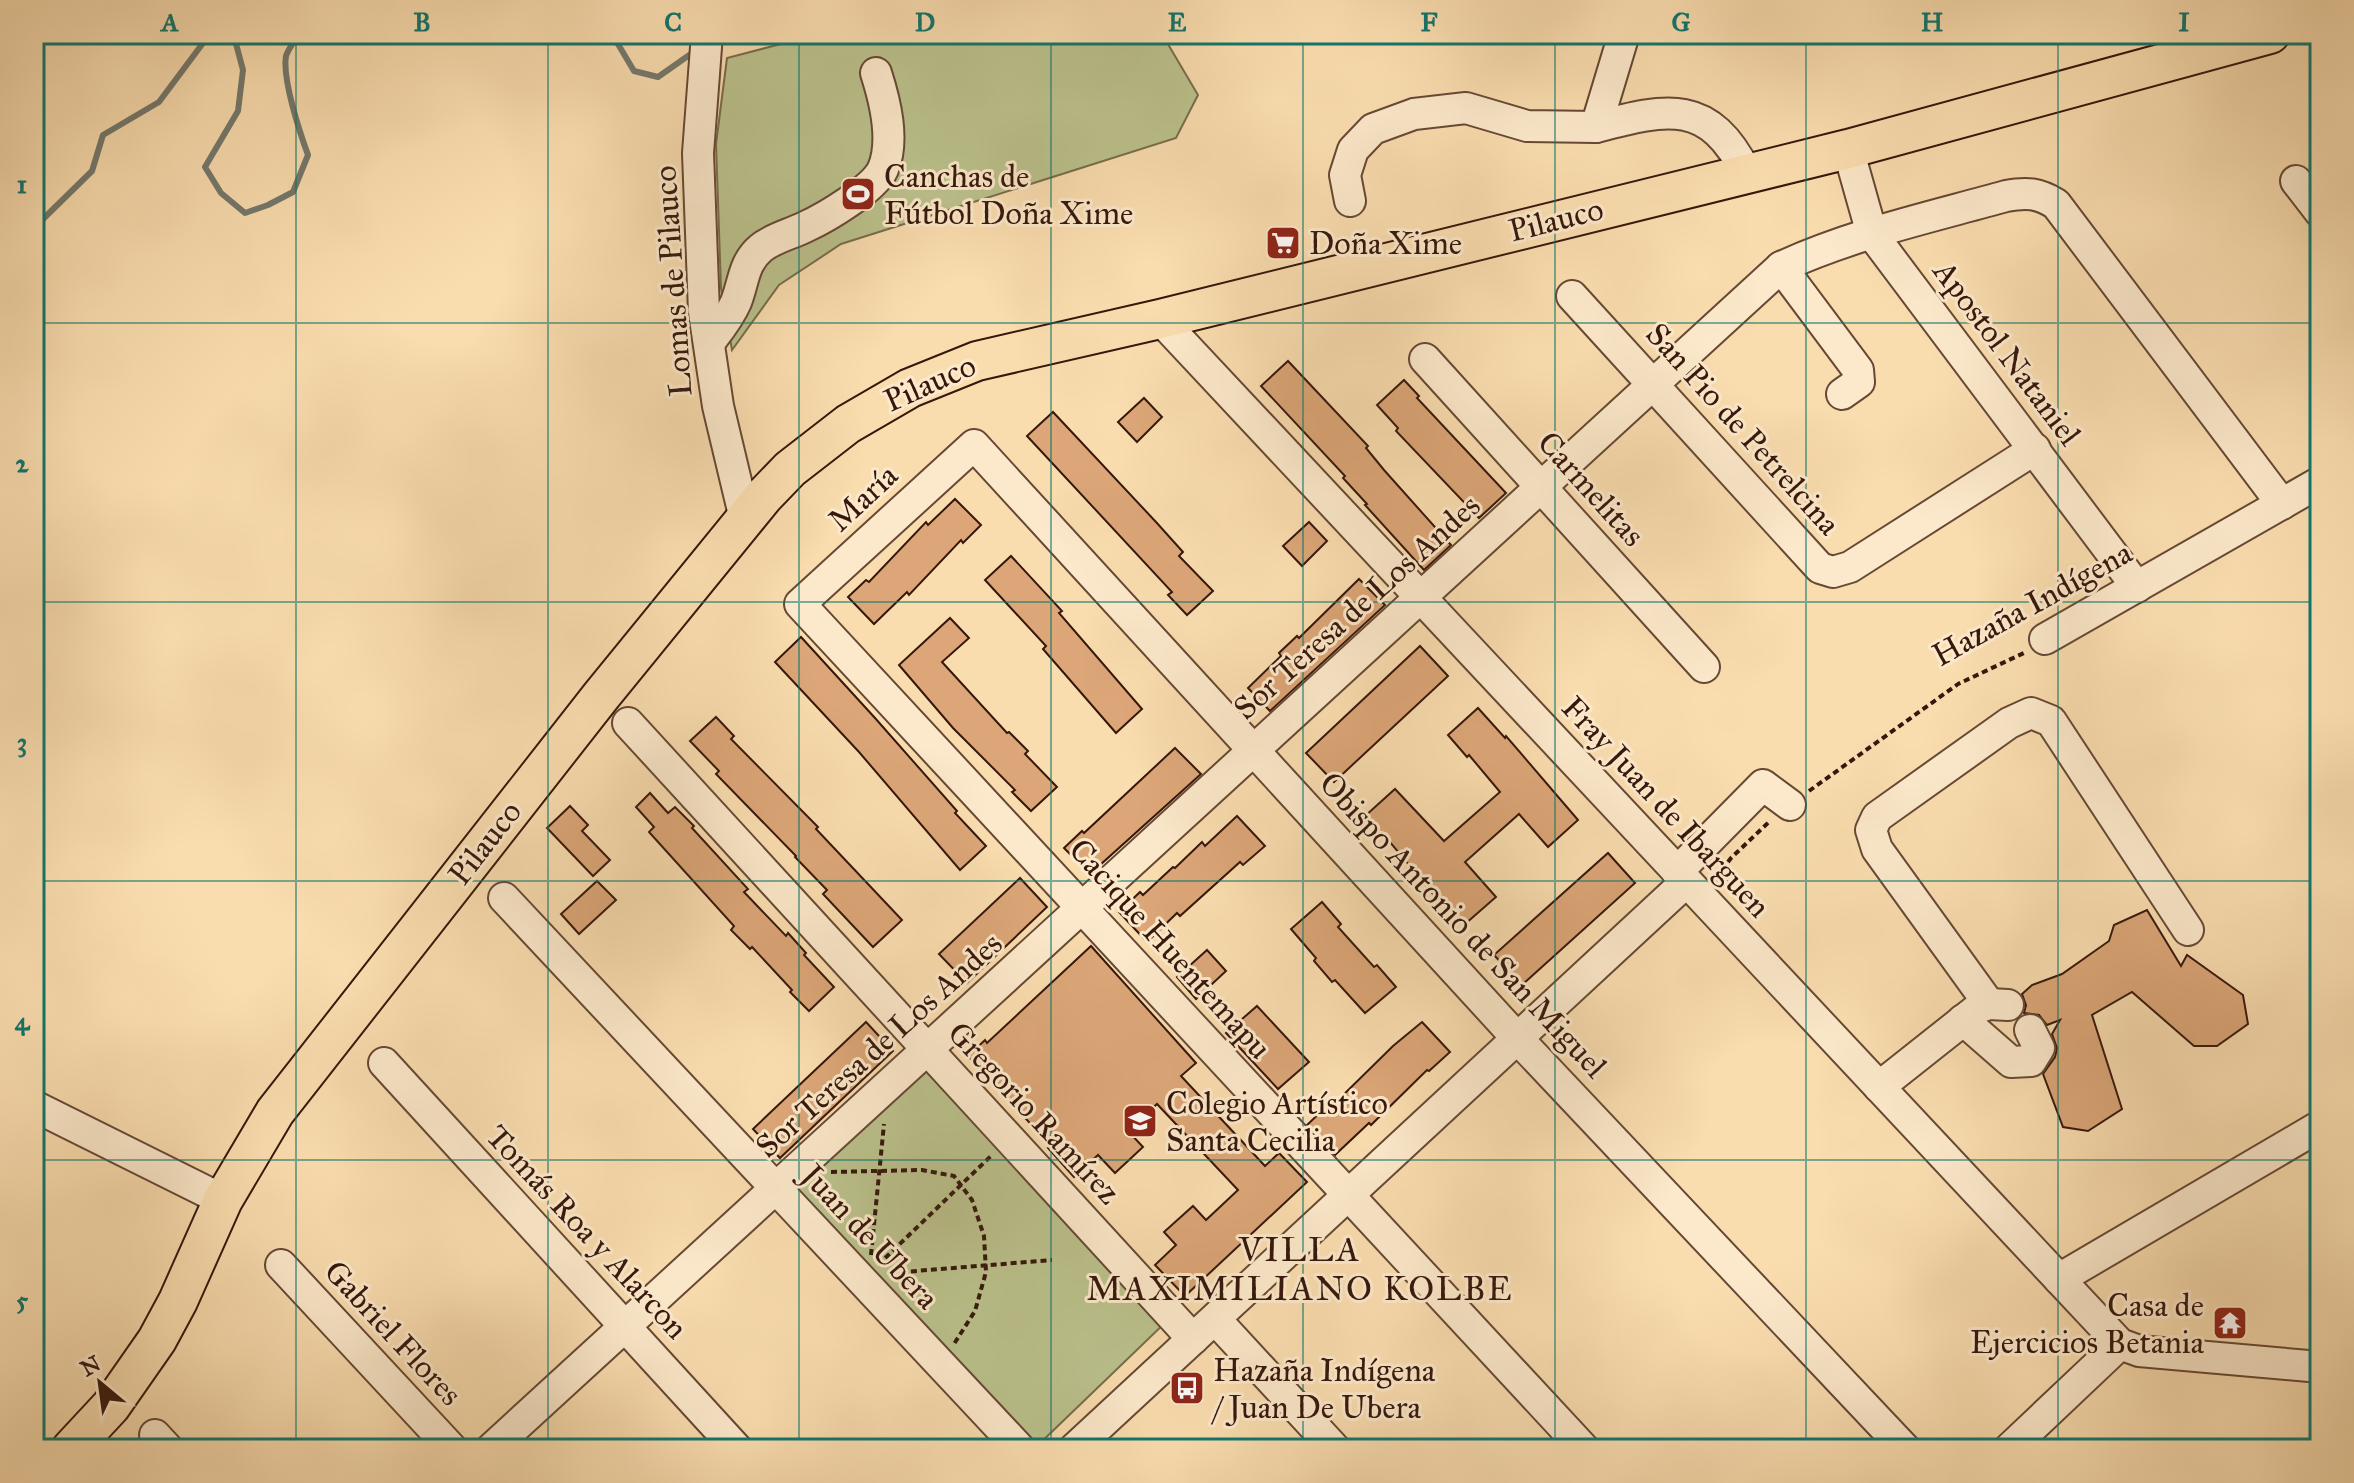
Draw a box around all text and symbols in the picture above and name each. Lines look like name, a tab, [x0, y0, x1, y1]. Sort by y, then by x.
text: A	[159, 6, 179, 38]
text: B	[413, 6, 431, 38]
text: C	[664, 6, 682, 38]
text: D	[915, 6, 935, 38]
text: E	[1168, 6, 1187, 38]
text: F	[1421, 6, 1438, 38]
text: G	[1671, 6, 1691, 38]
text: H	[1921, 6, 1944, 38]
text: I	[2178, 6, 2190, 38]
place label: Canchas de Fútbol Doña Xime	[884, 157, 1133, 233]
street label: Lomas de Pilauco	[645, 164, 701, 398]
text: 1	[17, 168, 27, 200]
sports icon: Canchas de Fútbol Doña Xime	[839, 175, 877, 213]
street label: Pilauco	[1505, 189, 1607, 251]
supermarket icon: Doña Xime	[1264, 224, 1302, 262]
place label: Doña Xime	[1309, 224, 1462, 263]
street label: Apostol Nataniel	[1924, 251, 2089, 453]
street label: San Pio de Petrelcina	[1638, 315, 1849, 543]
street label: Pilauco	[878, 346, 982, 420]
street label: Carmelitas	[1529, 423, 1653, 555]
text: 2	[16, 447, 30, 479]
street label: María	[820, 456, 906, 540]
street label: Sor Teresa de Los Andes	[1226, 486, 1488, 728]
street label: Hazaña Indígena	[1925, 533, 2139, 675]
street label: Fray Juan de Ibarguen	[1553, 688, 1779, 926]
text: 3	[17, 726, 27, 758]
street label: Obispo Antonio de San Miguel	[1311, 764, 1615, 1086]
street label: Pilauco	[440, 793, 530, 893]
street label: Cacique Huentemapu	[1061, 831, 1279, 1067]
street label: Sor Teresa de Los Andes	[748, 924, 1010, 1166]
text: 4	[15, 1005, 31, 1037]
street label: Gregorio Ramírez	[940, 1014, 1129, 1212]
place label: Colegio Artístico Santa Cecilia	[1166, 1084, 1388, 1160]
school or university icon: Colegio Artístico Santa Cecilia	[1121, 1102, 1159, 1140]
street label: Tomás Roa y Alarcon	[478, 1117, 696, 1347]
street label: Juan de Ubera	[791, 1154, 947, 1318]
district label: VILLA MAXIMILIANO KOLBE	[1086, 1229, 1514, 1309]
street label: Gabriel Flores	[316, 1252, 470, 1414]
text: 5	[16, 1284, 29, 1316]
place label: Casa de Ejercicios Betania	[1970, 1286, 2204, 1362]
temple icon: Casa de Ejercicios Betania	[2211, 1304, 2249, 1342]
north arrow	[60, 1343, 140, 1423]
text: N	[76, 1349, 106, 1382]
place label: Hazaña Indígena / Juan De Ubera	[1210, 1351, 1436, 1427]
bus stop icon: Hazaña Indígena / Juan De Ubera	[1168, 1369, 1206, 1407]

